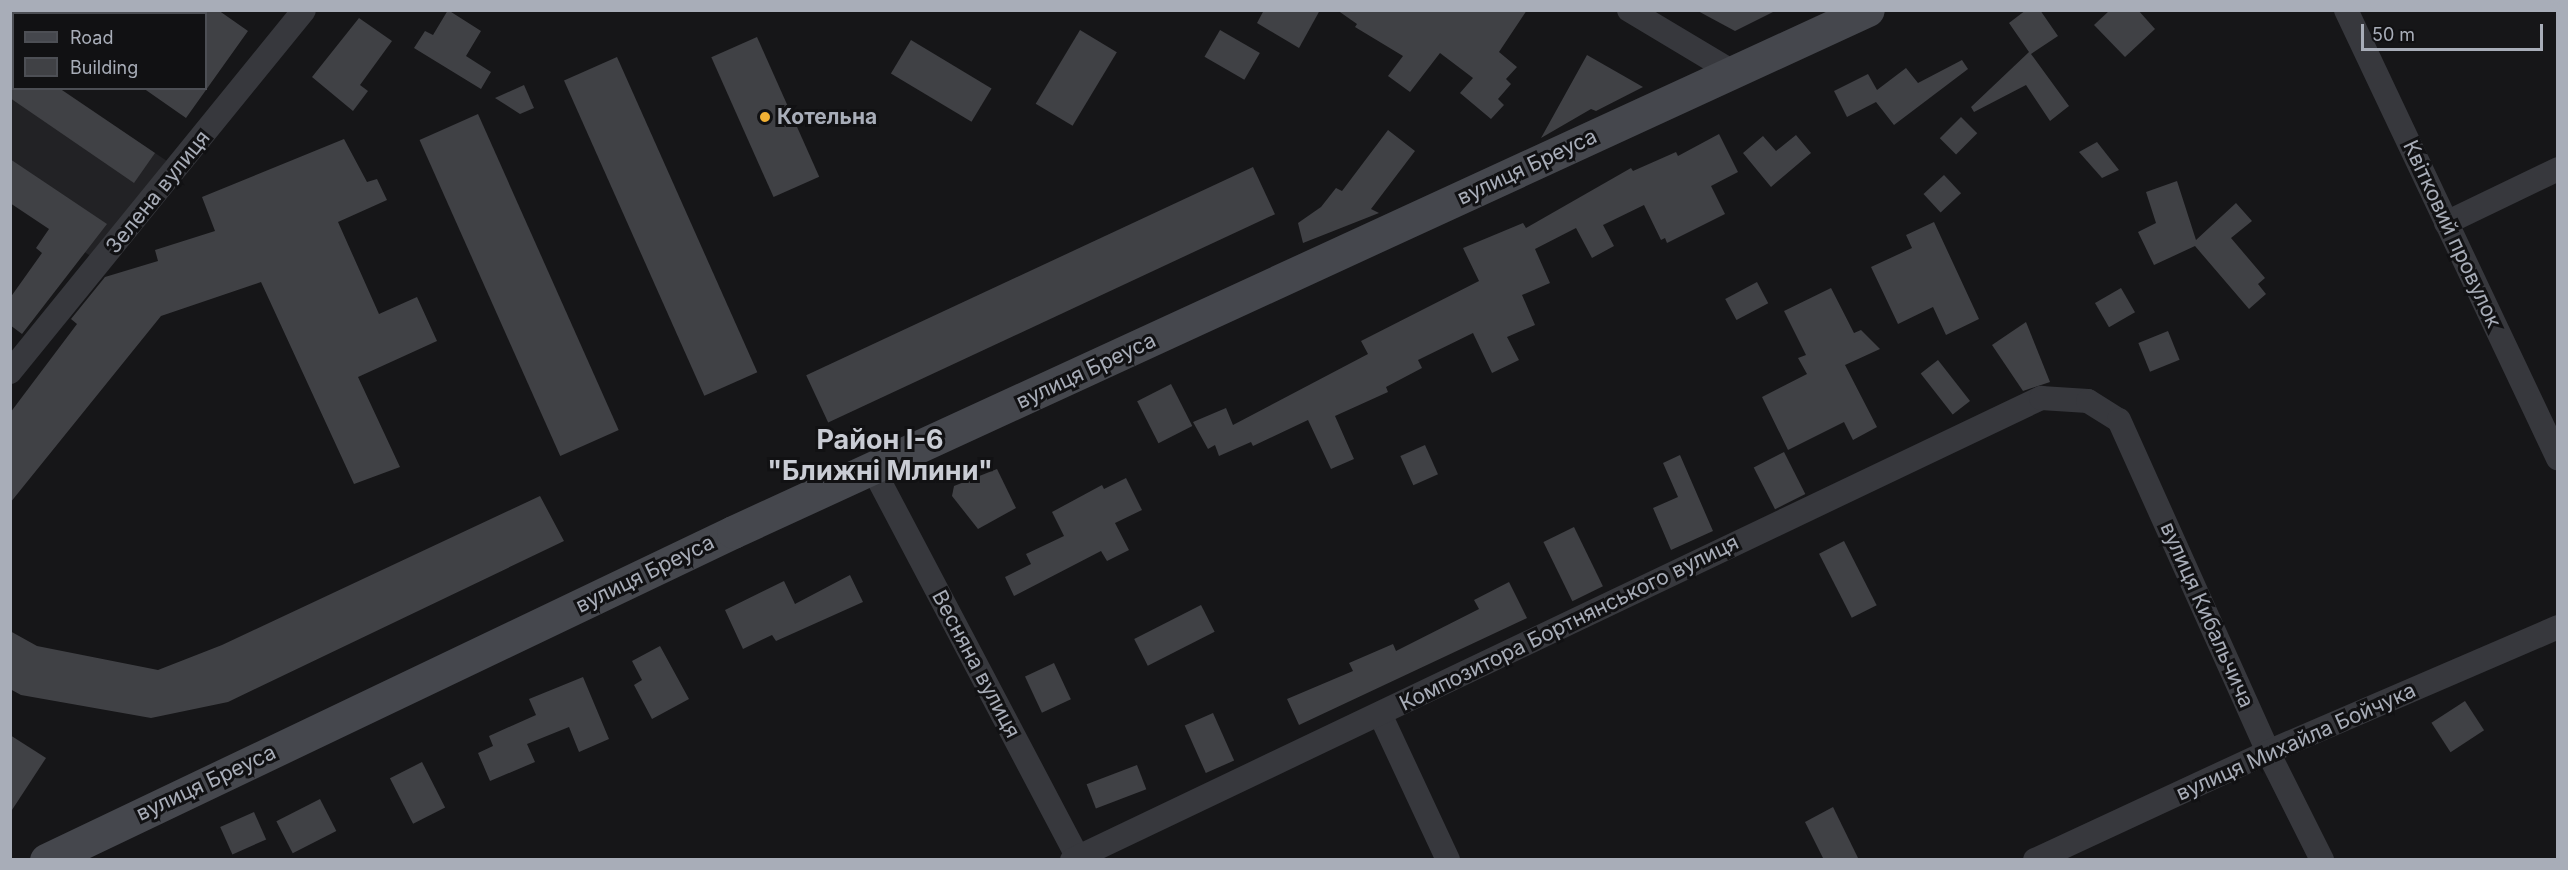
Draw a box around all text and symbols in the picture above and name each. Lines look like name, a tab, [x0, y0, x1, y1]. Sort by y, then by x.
legend	[12, 12, 207, 90]
scale bar	[2364, 12, 2546, 50]
text: 50 m	[2372, 24, 2415, 45]
text: Road	[70, 27, 113, 48]
text: Building	[70, 57, 138, 78]
place label: Котельна	[777, 104, 877, 130]
marker: Котельна	[758, 110, 772, 124]
street label: вулиця Бреуса	[1453, 124, 1601, 210]
street label: Зелена вулиця	[101, 125, 215, 259]
street label: Квітковий провулок	[2398, 136, 2506, 332]
street label: вулиця Бреуса	[1012, 328, 1160, 414]
district label: Район І-6 "Ближні Млини"	[767, 423, 993, 486]
street label: вулиця Кибальчича	[2155, 518, 2259, 712]
street label: вулиця Бреуса	[572, 530, 718, 618]
street label: Композитора Бортнянського вулиця	[1395, 530, 1743, 716]
street label: Весняна вулиця	[926, 586, 1026, 742]
street label: вулиця Михайла Бойчука	[2172, 678, 2420, 806]
street label: вулиця Бреуса	[132, 740, 280, 826]

